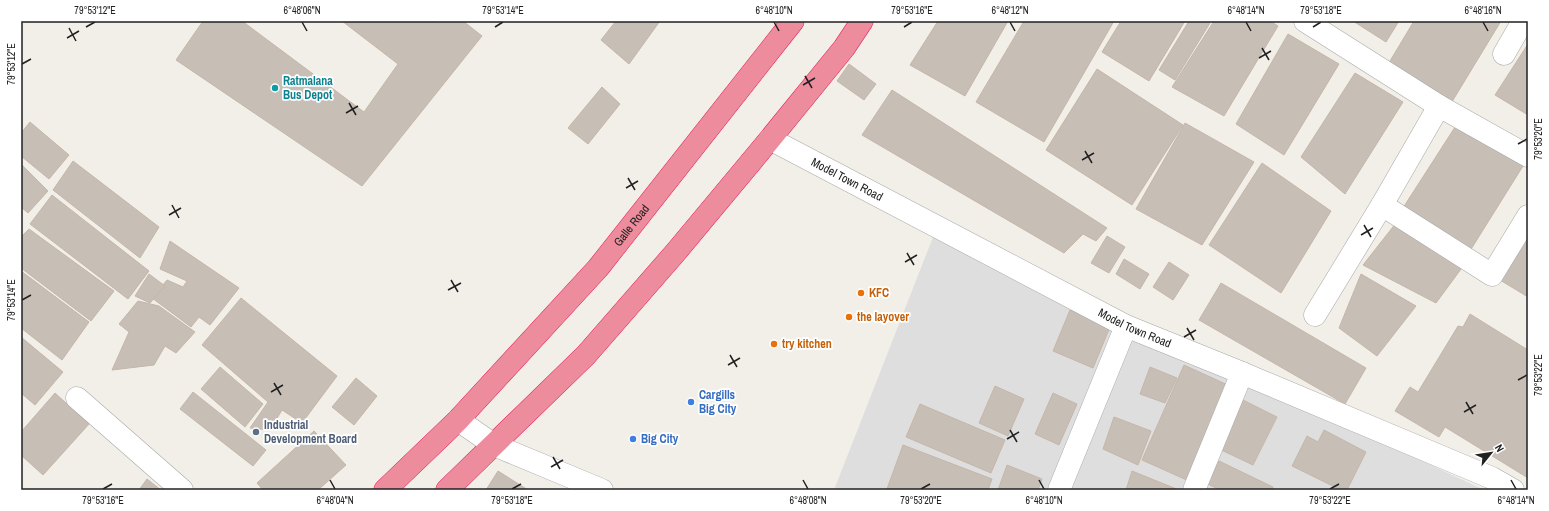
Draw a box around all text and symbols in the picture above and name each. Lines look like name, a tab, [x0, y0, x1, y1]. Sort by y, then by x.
text: 79°53'12"E	[74, 4, 116, 17]
text: 6°48'06"N	[283, 4, 321, 17]
text: 79°53'14"E	[482, 4, 524, 17]
text: 6°48'10"N	[755, 4, 793, 17]
text: 79°53'16"E	[891, 4, 933, 17]
text: 6°48'12"N	[991, 4, 1029, 17]
text: 6°48'14"N	[1227, 4, 1265, 17]
text: 79°53'18"E	[1300, 4, 1342, 17]
text: 6°48'16"N	[1464, 4, 1502, 17]
text: 79°53'12"E	[5, 43, 18, 85]
place label: Ratmalana Bus Depot	[283, 73, 333, 103]
marker: Ratmalana Bus Depot	[270, 83, 280, 93]
text: 79°53'20"E	[1532, 118, 1545, 160]
street label: Model Town Road	[808, 154, 886, 205]
street label: Galle Road	[610, 201, 653, 250]
text: 79°53'14"E	[5, 279, 18, 321]
place label: KFC	[869, 285, 889, 301]
marker: KFC	[856, 288, 866, 298]
street label: Model Town Road	[1095, 305, 1174, 352]
place label: the layover	[857, 309, 909, 325]
marker: the layover	[844, 312, 854, 322]
place label: try kitchen	[782, 336, 832, 352]
marker: try kitchen	[769, 339, 779, 349]
text: 79°53'22"E	[1532, 354, 1545, 396]
place label: Cargills Big City	[699, 387, 737, 417]
marker: Cargills Big City	[686, 397, 696, 407]
place label: Industrial Development Board	[264, 417, 357, 447]
marker: Industrial Development Board	[251, 427, 261, 437]
place label: Big City	[641, 431, 679, 447]
north arrow	[1471, 433, 1511, 473]
marker: Big City	[628, 434, 638, 444]
text: N	[1492, 442, 1507, 454]
text: 79°53'16"E	[82, 494, 124, 507]
text: 6°48'04"N	[316, 494, 354, 507]
text: 79°53'18"E	[491, 494, 533, 507]
text: 6°48'08"N	[789, 494, 827, 507]
text: 79°53'20"E	[900, 494, 942, 507]
text: 6°48'10"N	[1025, 494, 1063, 507]
text: 79°53'22"E	[1309, 494, 1351, 507]
text: 6°48'14"N	[1497, 494, 1535, 507]

